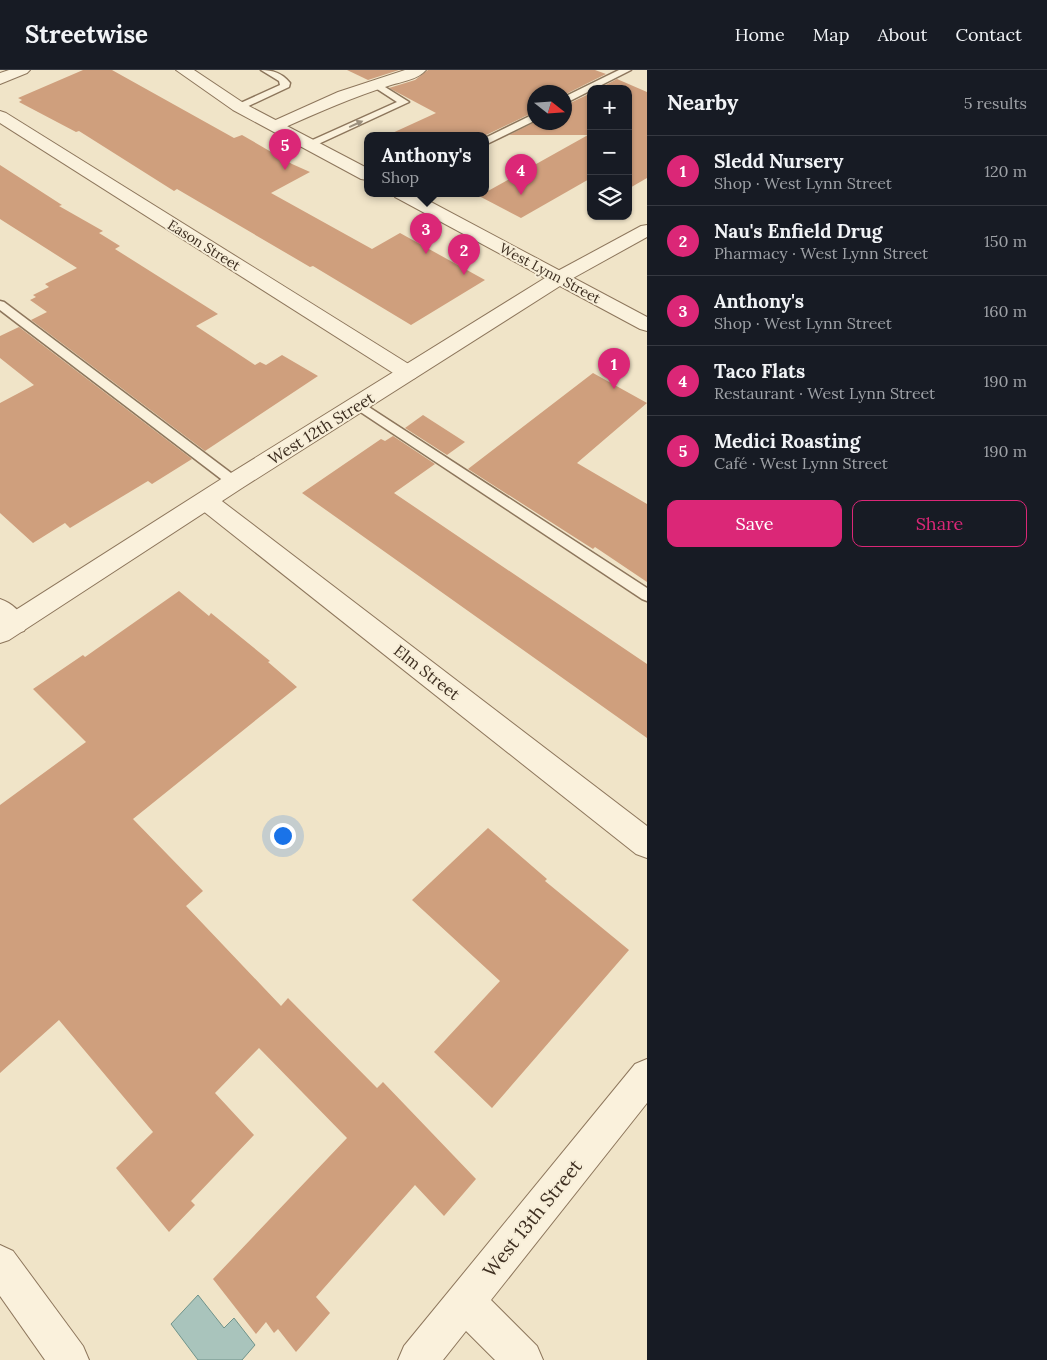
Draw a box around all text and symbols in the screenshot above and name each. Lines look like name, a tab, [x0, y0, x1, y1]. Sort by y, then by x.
text: Streetwise	[25, 19, 148, 50]
text: Home	[735, 23, 785, 46]
text: Map	[813, 23, 849, 46]
text: About	[877, 23, 927, 46]
text: Contact	[955, 23, 1022, 46]
north arrow	[527, 85, 572, 130]
map controls	[587, 85, 632, 220]
button: +	[587, 85, 632, 130]
text: Nearby	[667, 89, 738, 116]
text: 5 results	[964, 93, 1027, 113]
one-way arrow	[349, 120, 363, 128]
pin: 5	[269, 129, 301, 170]
button: −	[587, 130, 632, 175]
popup	[364, 132, 489, 197]
text: Anthony's	[382, 143, 471, 167]
text: Sledd Nursery	[714, 149, 843, 173]
pin: 4	[505, 154, 537, 195]
text: 1	[680, 161, 686, 181]
text: 120 m	[984, 161, 1027, 181]
text: Shop	[382, 167, 419, 187]
text: Shop · West Lynn Street	[714, 173, 892, 193]
button: layers	[587, 175, 632, 220]
pin: 3	[410, 213, 442, 254]
street label: Eason Street	[164, 216, 244, 275]
text: Nau's Enfield Drug	[714, 219, 882, 243]
text: 2	[679, 231, 687, 251]
text: 150 m	[984, 231, 1027, 251]
pin: 2	[448, 234, 480, 275]
street label: West Lynn Street	[496, 239, 604, 308]
text: Pharmacy · West Lynn Street	[714, 243, 928, 263]
text: Anthony's	[714, 289, 804, 313]
text: 3	[679, 301, 687, 321]
text: 160 m	[983, 301, 1027, 321]
text: Shop · West Lynn Street	[714, 313, 892, 333]
pin: 1	[598, 348, 630, 389]
text: Taco Flats	[714, 359, 805, 383]
text: 4	[679, 371, 687, 391]
text: 190 m	[983, 371, 1027, 391]
text: Restaurant · West Lynn Street	[714, 383, 935, 403]
street label: West 12th Street	[264, 387, 379, 469]
text: Medici Roasting	[714, 429, 860, 453]
text: 5	[679, 441, 687, 461]
text: 190 m	[983, 441, 1027, 461]
text: Café · West Lynn Street	[714, 453, 888, 473]
button: Save	[667, 500, 842, 547]
button: Share	[852, 500, 1027, 547]
street label: Elm Street	[390, 640, 465, 704]
your location	[270, 823, 296, 849]
street label: West 13th Street	[477, 1154, 587, 1282]

